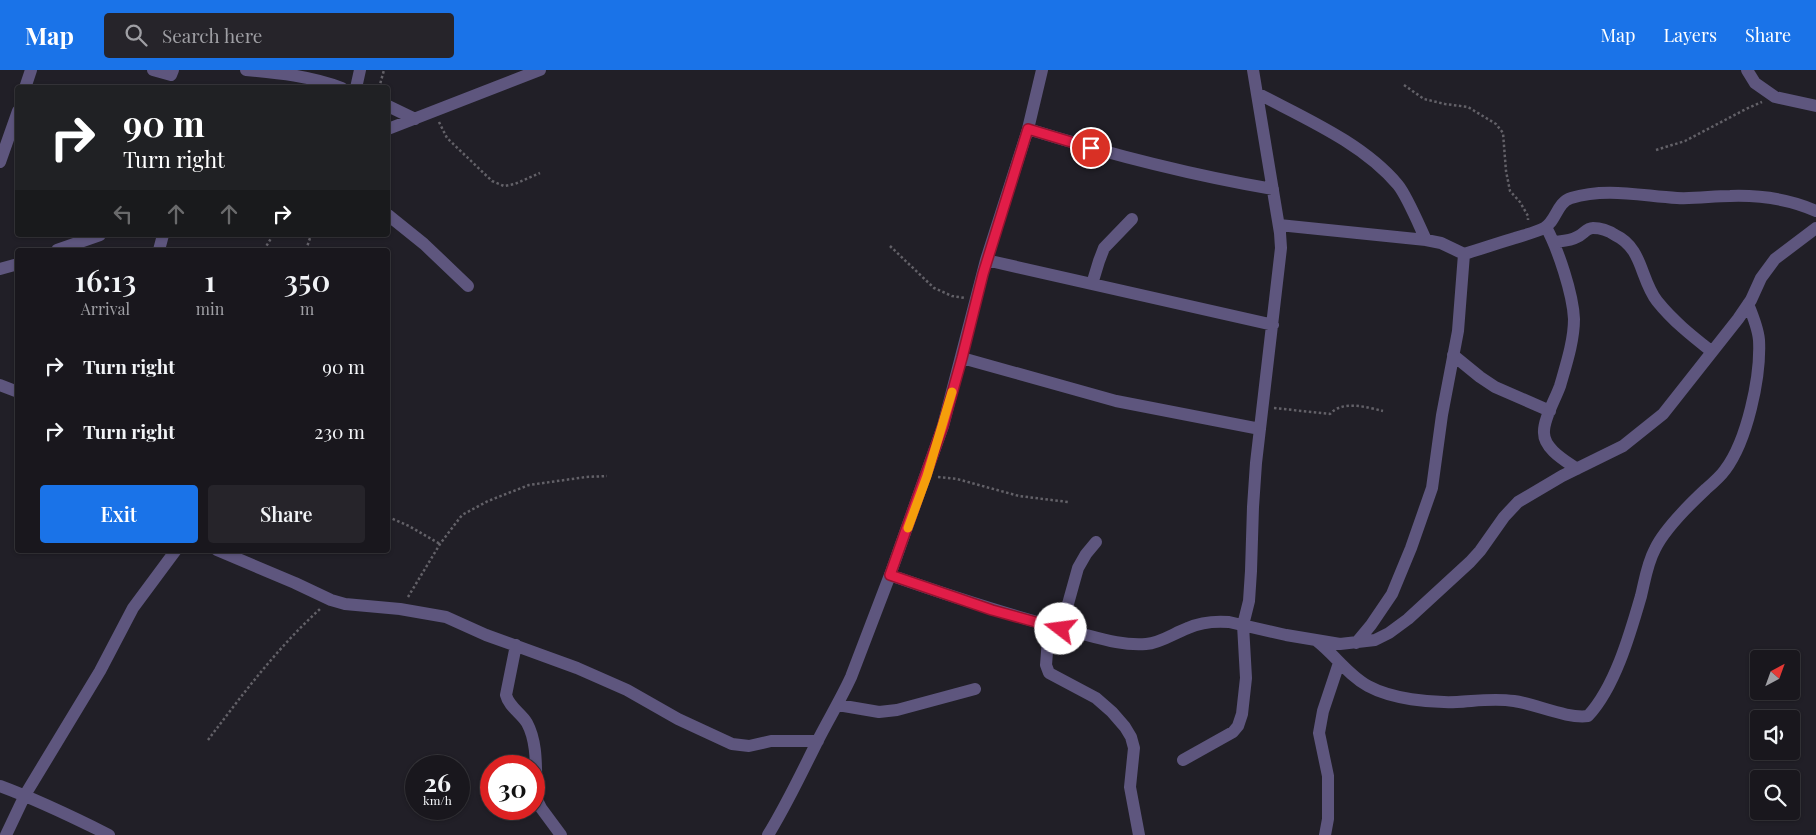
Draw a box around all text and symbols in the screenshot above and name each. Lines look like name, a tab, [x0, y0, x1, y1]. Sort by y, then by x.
search box	[104, 13, 454, 58]
text: Map	[25, 19, 74, 51]
icon: search	[122, 21, 150, 49]
text: Search here	[162, 22, 262, 48]
text: Map	[1600, 23, 1635, 47]
text: Layers	[1663, 23, 1717, 47]
text: Share	[1745, 23, 1791, 47]
text: 90 m	[123, 99, 205, 146]
icon: right	[40, 105, 105, 170]
pin	[1070, 127, 1112, 169]
icon: arrive	[1077, 134, 1105, 162]
text: Turn right	[123, 144, 225, 174]
icon: left	[109, 200, 137, 228]
icon: ahead	[162, 200, 190, 228]
icon: ahead	[215, 200, 243, 228]
icon: right	[268, 200, 296, 228]
text: 16:13	[75, 260, 136, 300]
text: 1	[204, 260, 216, 300]
text: 350	[284, 260, 330, 300]
text: Arrival	[81, 298, 130, 319]
text: min	[196, 298, 224, 319]
text: m	[300, 298, 314, 319]
icon: right	[40, 352, 68, 380]
text: Turn right	[83, 353, 175, 379]
text: 90 m	[322, 353, 365, 379]
icon: right	[40, 417, 68, 445]
text: Turn right	[83, 418, 175, 444]
text: 230 m	[314, 418, 365, 444]
button: Exit	[40, 485, 198, 543]
button: Share	[208, 485, 365, 543]
position arrow	[1034, 602, 1086, 654]
north arrow	[1750, 650, 1800, 700]
map controls	[1750, 650, 1800, 820]
button: sound	[1750, 710, 1800, 760]
speed limit sign: 30	[480, 755, 545, 820]
text: 26	[424, 765, 451, 798]
button: search	[1750, 770, 1800, 820]
text: km/h	[423, 792, 452, 808]

